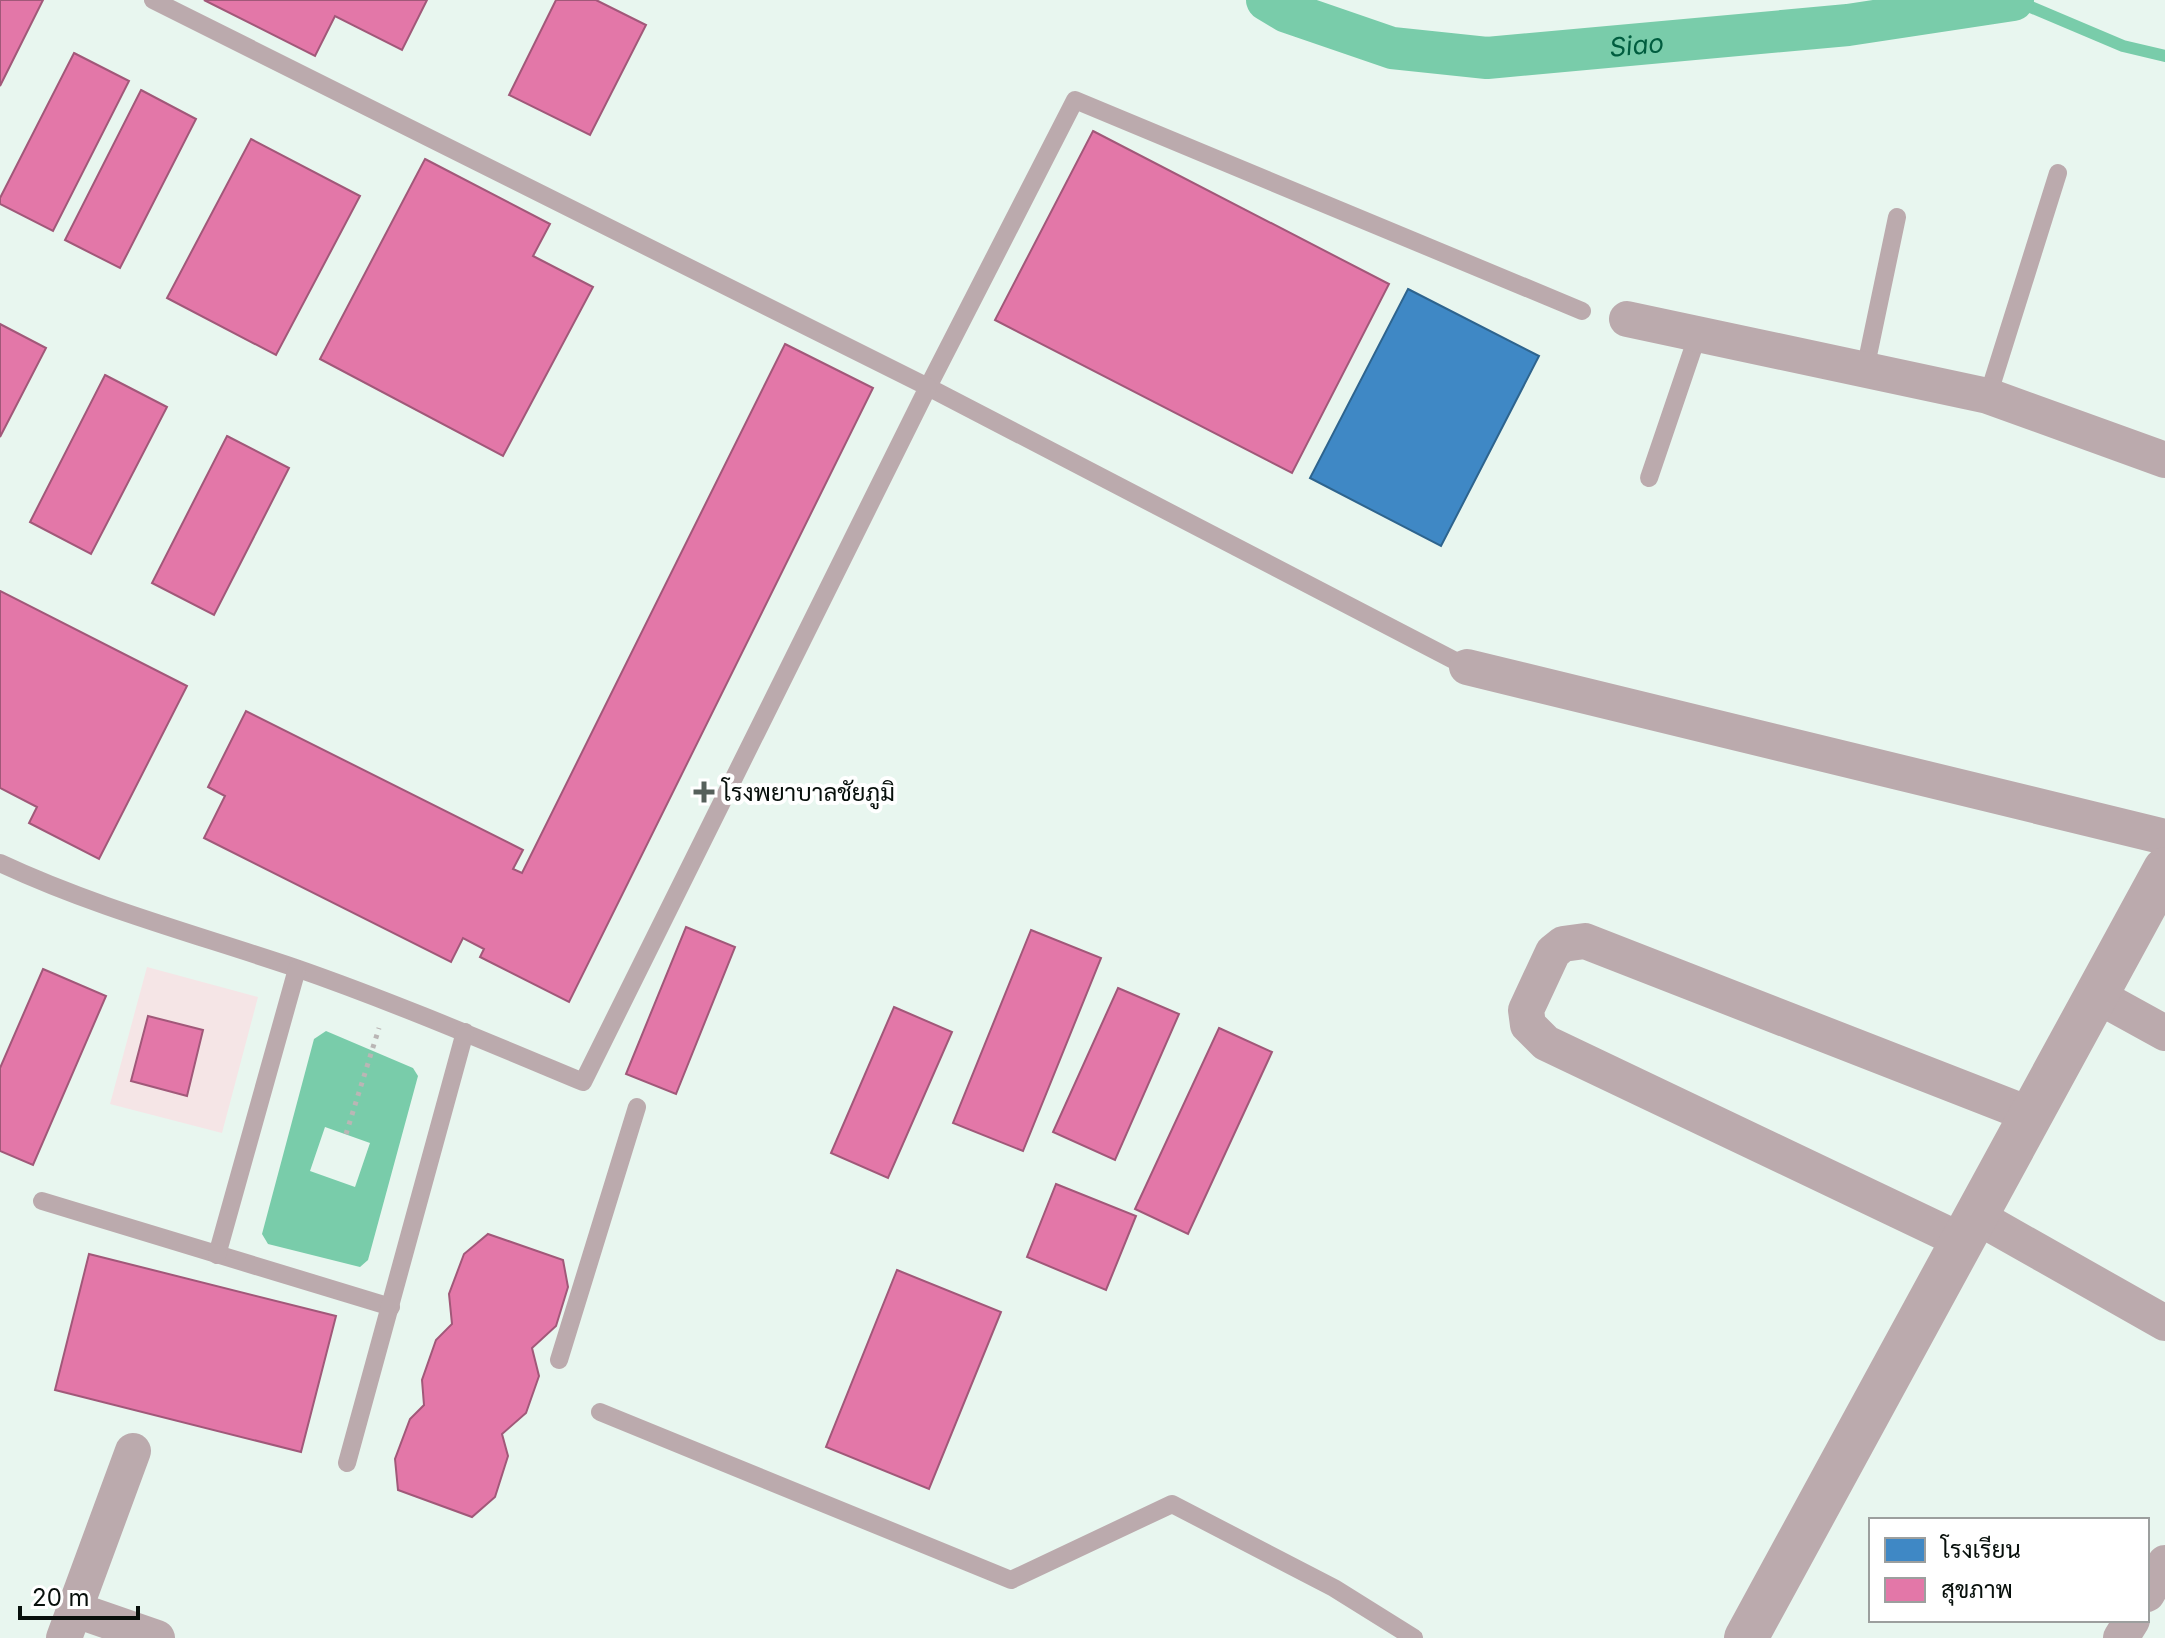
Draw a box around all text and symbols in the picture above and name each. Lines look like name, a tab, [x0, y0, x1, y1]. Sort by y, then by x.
water label: Siao	[1608, 26, 1665, 62]
place label: โรงพยาบาลชัยภูมิ	[720, 777, 895, 810]
marker: โรงพยาบาลชัยภูมิ	[693, 781, 715, 803]
legend	[1869, 1518, 2149, 1622]
text: โรงเรียน	[1939, 1534, 2021, 1564]
scale bar	[20, 1570, 138, 1620]
text: สุขภาพ	[1941, 1575, 2013, 1606]
text: 20 m	[32, 1583, 90, 1612]

